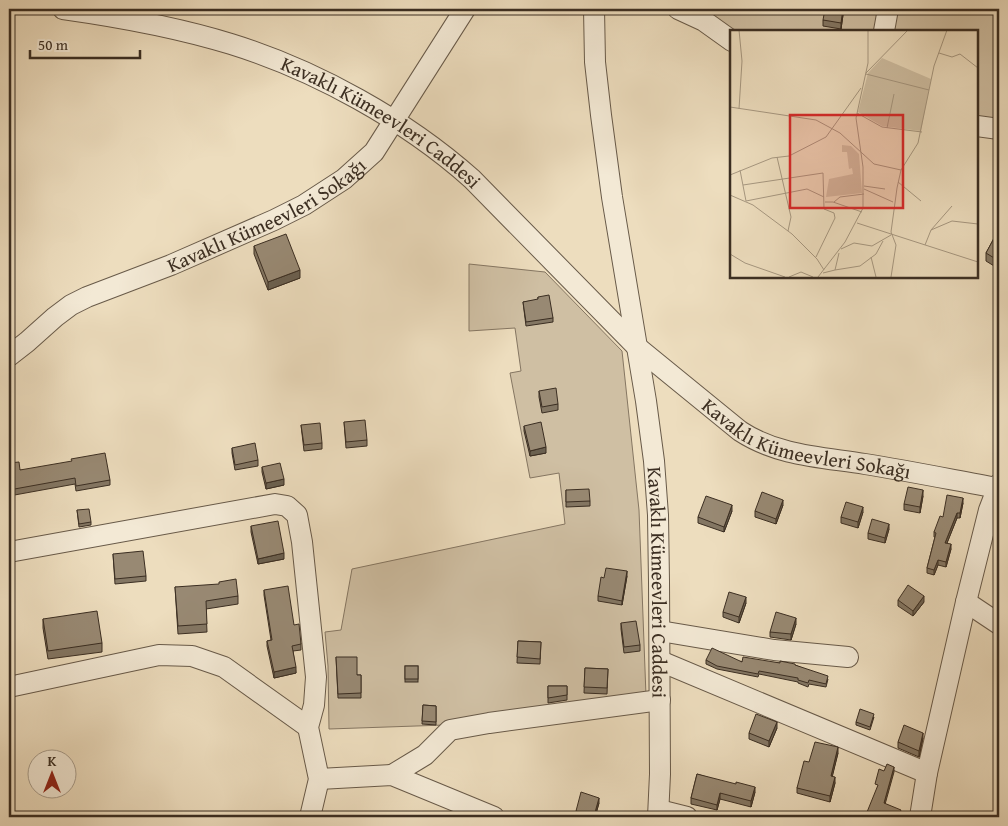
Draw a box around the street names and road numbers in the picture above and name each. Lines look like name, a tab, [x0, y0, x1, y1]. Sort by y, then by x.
street label: Kavaklı Kümeevleri Caddesi	[277, 49, 488, 195]
street label: Kavaklı Kümeevleri Sokağı	[162, 151, 372, 279]
street label: Kavaklı Kümeevleri Sokağı	[696, 391, 914, 486]
street label: Kavaklı Kümeevleri Caddesi	[640, 466, 675, 699]

